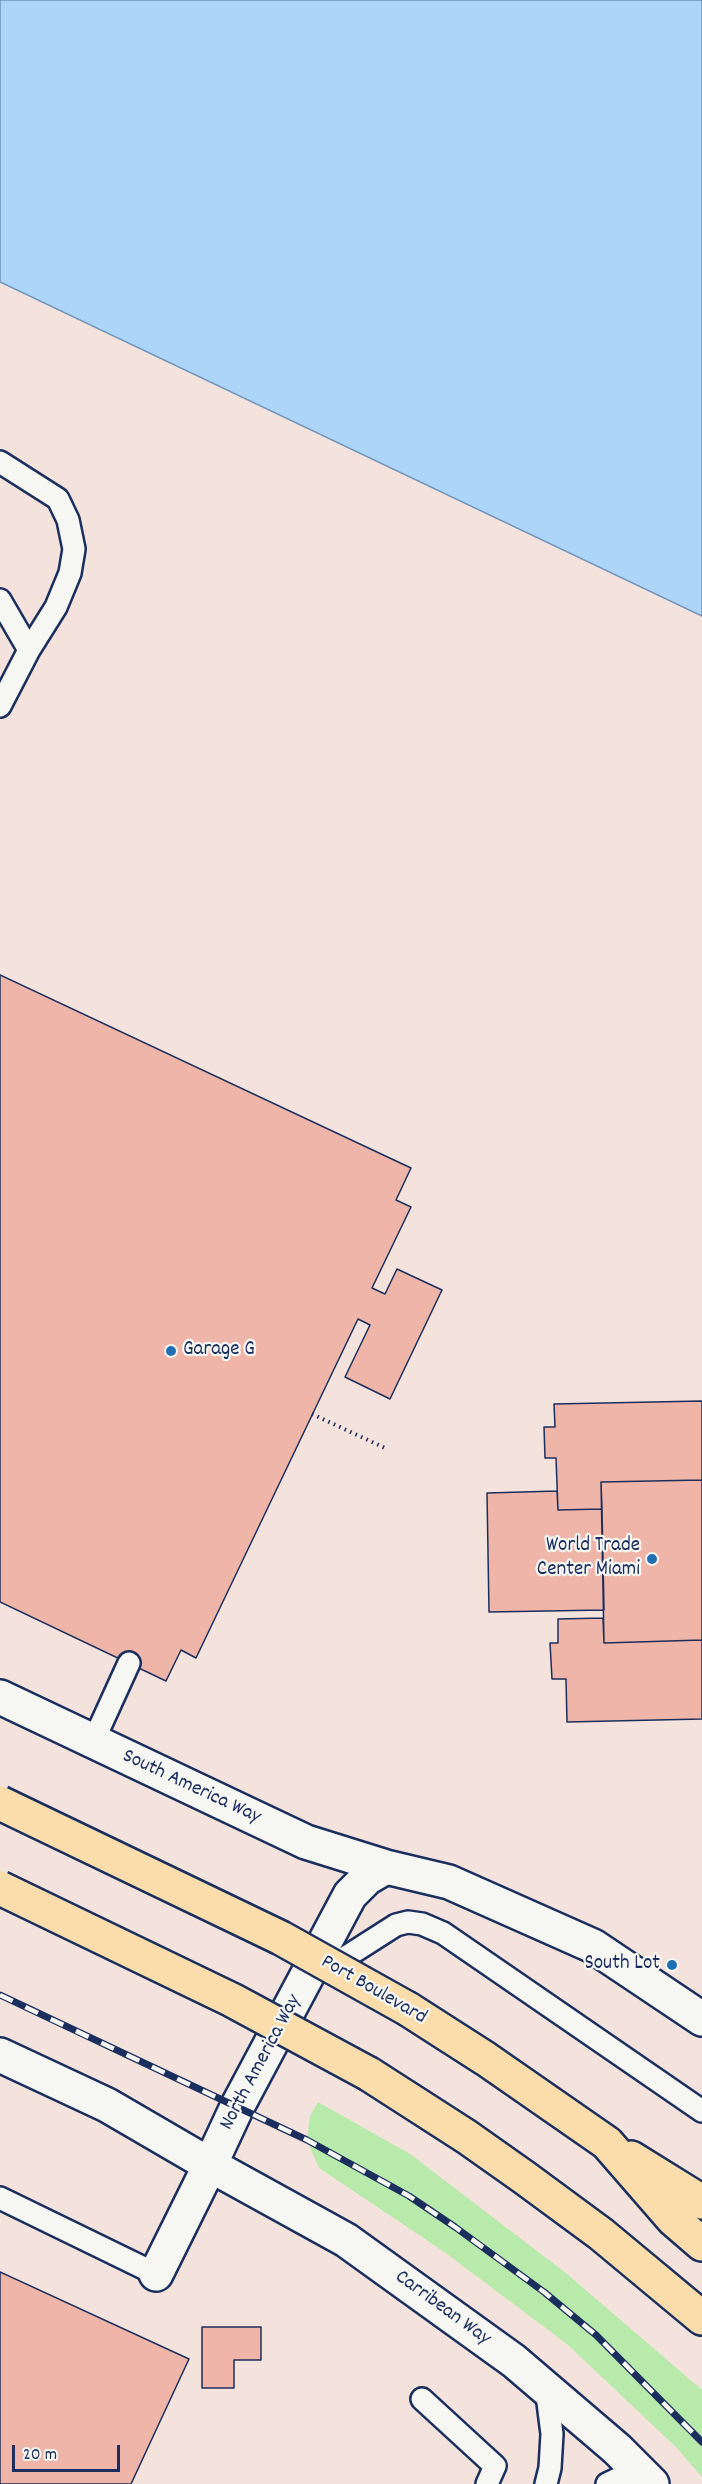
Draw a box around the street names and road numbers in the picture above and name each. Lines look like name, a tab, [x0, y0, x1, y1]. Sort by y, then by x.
street label: South America Way	[118, 1745, 264, 1831]
street label: Port Boulevard	[316, 1951, 430, 2031]
street label: North America Way	[216, 1991, 308, 2135]
street label: Carribean Way	[389, 2266, 495, 2352]

